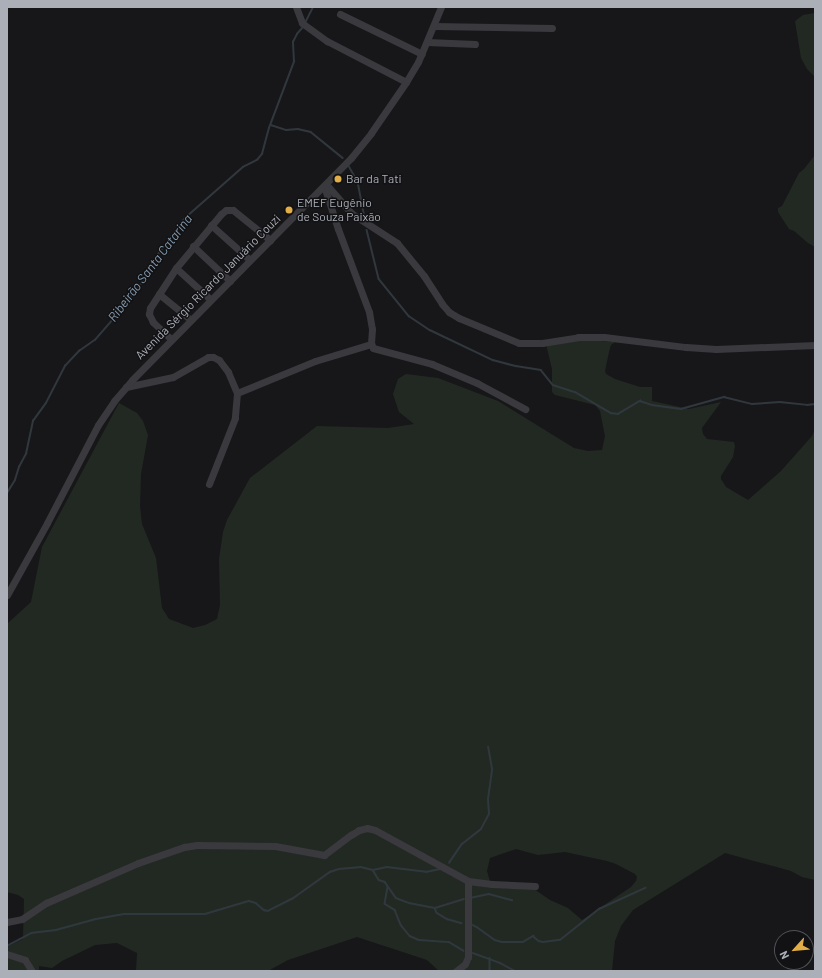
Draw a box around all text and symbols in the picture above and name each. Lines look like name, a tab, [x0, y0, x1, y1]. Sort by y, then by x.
place label: Bar da Tati	[346, 172, 402, 186]
marker: Bar da Tati	[333, 174, 343, 184]
place label: EMEF Eugênio de Souza Paixão	[297, 196, 381, 224]
marker: EMEF Eugênio de Souza Paixão	[284, 205, 294, 215]
water label: Ribeirão Santa Catarina	[105, 211, 195, 325]
street label: Avenida Sérgio Ricardo Januário Couzi	[132, 211, 284, 363]
north arrow	[774, 930, 814, 970]
text: N	[776, 949, 791, 961]

